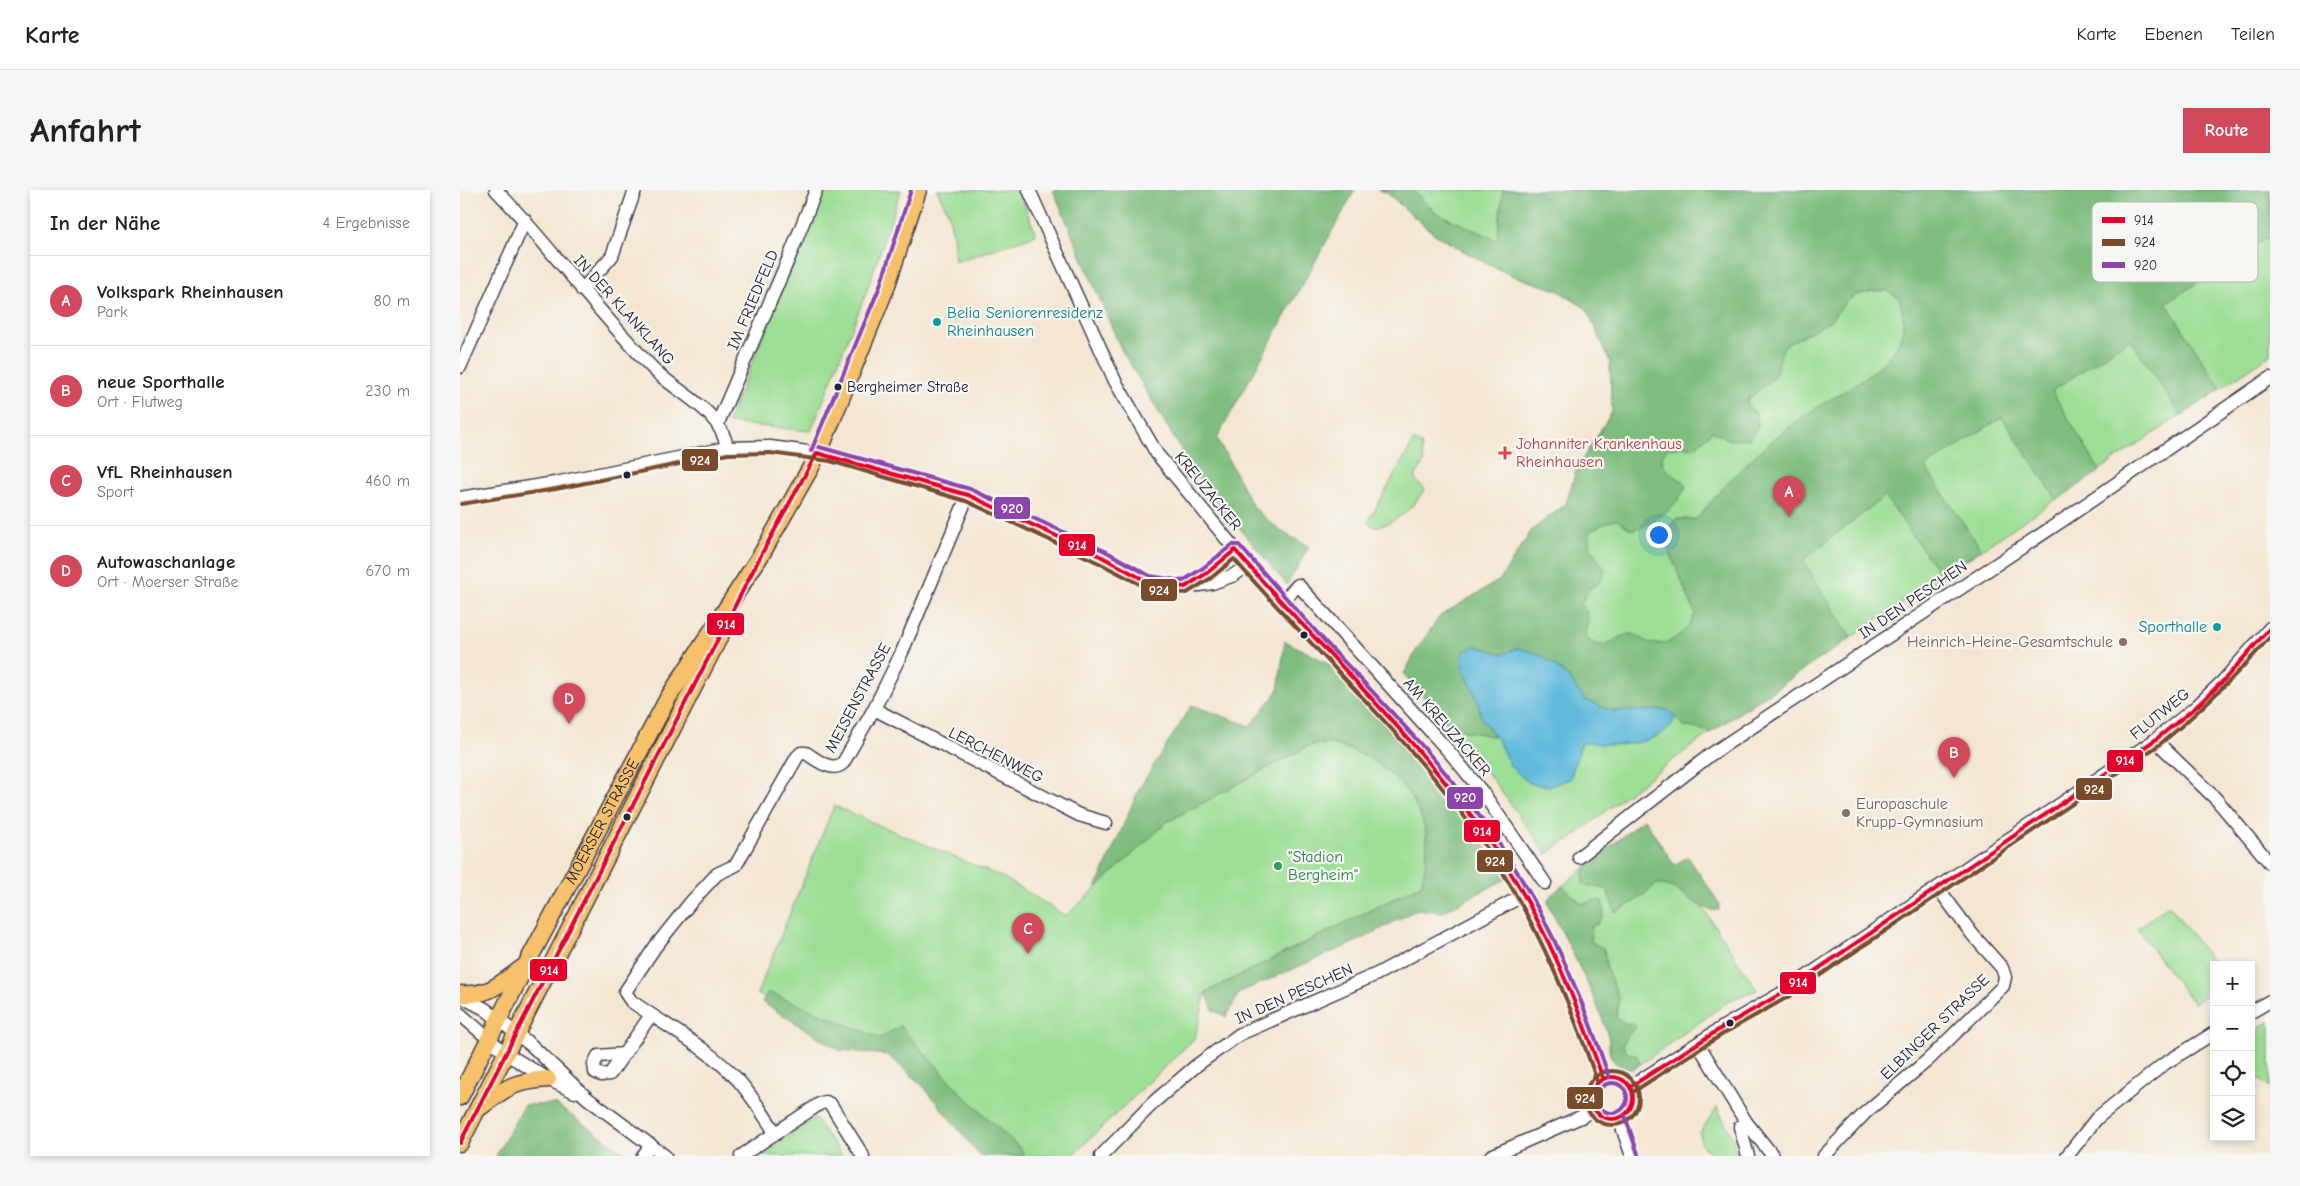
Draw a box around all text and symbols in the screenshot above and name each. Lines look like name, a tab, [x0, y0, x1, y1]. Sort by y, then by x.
text: Karte	[25, 21, 79, 49]
text: Karte	[2076, 24, 2117, 45]
text: Ebenen	[2145, 24, 2203, 45]
text: Teilen	[2231, 24, 2275, 45]
button: Route	[2183, 108, 2270, 153]
text: Anfahrt	[30, 110, 141, 151]
legend	[2092, 202, 2258, 282]
text: In der Nähe	[50, 211, 160, 235]
text: 914	[2134, 212, 2154, 229]
text: 4 Ergebnisse	[323, 214, 410, 232]
text: 924	[2134, 234, 2156, 251]
street label: IM FRIEDFELD	[724, 247, 782, 353]
street label: IN DER KLANKLANG	[570, 251, 678, 369]
text: 920	[2134, 257, 2157, 274]
text: Volkspark Rheinhausen	[97, 281, 284, 303]
text: A	[62, 292, 70, 310]
text: 80 m	[373, 292, 410, 310]
text: Park	[97, 303, 128, 321]
place label: Belia Seniorenresidenz Rheinhausen	[947, 304, 1103, 340]
marker: Belia Seniorenresidenz Rheinhausen	[931, 316, 943, 328]
text: neue Sporthalle	[97, 371, 225, 393]
place label: Bergheimer Straße	[847, 378, 969, 396]
text: B	[61, 382, 71, 400]
text: 230 m	[365, 382, 410, 400]
marker: Bergheimer Straße	[833, 382, 843, 392]
text: Ort · Flutweg	[97, 393, 183, 411]
place label: Johanniter Krankenhaus Rheinhausen	[1516, 435, 1682, 471]
marker: Johanniter Krankenhaus Rheinhausen	[1498, 446, 1512, 460]
line badge: 924	[681, 448, 719, 472]
street label: KREUZACKER	[1171, 448, 1245, 534]
text: 924	[690, 452, 711, 469]
text: VfL Rheinhausen	[97, 461, 232, 483]
unlabelled marker	[622, 470, 632, 480]
text: C	[61, 472, 71, 490]
text: 460 m	[365, 472, 410, 490]
pin: A	[1773, 476, 1805, 517]
text: Sport	[97, 483, 134, 501]
line badge: 920	[993, 496, 1031, 520]
text: 920	[1001, 500, 1023, 517]
your location	[1646, 522, 1672, 548]
line badge: 914	[1058, 533, 1096, 557]
text: 914	[1067, 537, 1087, 554]
text: Autowaschanlage	[97, 551, 235, 573]
street label: IN DEN PESCHEN	[1855, 557, 1971, 643]
text: D	[61, 562, 71, 580]
text: 670 m	[365, 562, 410, 580]
text: Ort · Moerser Straße	[97, 573, 238, 591]
line badge: 924	[1140, 578, 1178, 602]
text: 924	[1149, 582, 1170, 599]
line badge: 914	[706, 612, 745, 636]
text: 914	[716, 616, 736, 633]
place label: Sporthalle	[2138, 618, 2207, 636]
marker: Sporthalle	[2211, 621, 2223, 633]
unlabelled marker	[1299, 630, 1309, 640]
place label: Heinrich-Heine-Gesamtschule	[1907, 633, 2113, 651]
marker: Heinrich-Heine-Gesamtschule	[2117, 636, 2129, 648]
street label: MEISENSTRASSE	[821, 640, 895, 756]
street label: AM KREUZACKER	[1400, 674, 1495, 780]
pin: D	[553, 683, 585, 724]
street label: FLUTWEG	[2127, 685, 2193, 743]
street label: LERCHENWEG	[946, 723, 1046, 787]
pin: B	[1938, 737, 1970, 778]
line badge: 914	[2106, 749, 2144, 773]
text: 914	[2115, 752, 2135, 769]
street label: MOERSER STRASSE	[562, 755, 643, 887]
line badge: 924	[2075, 777, 2113, 801]
text: 924	[2084, 781, 2105, 798]
line badge: 920	[1446, 786, 1484, 810]
text: 920	[1454, 789, 1476, 806]
place label: Europaschule Krupp-Gymnasium	[1856, 795, 1984, 831]
marker: Europaschule Krupp-Gymnasium	[1840, 807, 1852, 819]
unlabelled marker	[622, 812, 632, 822]
line badge: 914	[1463, 819, 1501, 843]
text: 914	[1472, 823, 1492, 840]
place label: "Stadion Bergheim"	[1288, 848, 1358, 884]
line badge: 924	[1476, 849, 1514, 873]
text: 924	[1485, 853, 1506, 870]
marker: "Stadion Bergheim"	[1272, 860, 1284, 872]
pin: C	[1012, 913, 1044, 954]
line badge: 914	[529, 958, 568, 982]
street label: IN DEN PESCHEN	[1232, 960, 1356, 1028]
map controls	[2210, 961, 2255, 1141]
button: +	[2210, 961, 2255, 1006]
text: 914	[539, 962, 559, 979]
street label: ELBINGER STRASSE	[1877, 970, 1993, 1083]
line badge: 914	[1779, 971, 1817, 995]
text: 914	[1788, 974, 1808, 991]
button: −	[2210, 1006, 2255, 1051]
unlabelled marker	[1725, 1018, 1735, 1028]
button: locate	[2210, 1051, 2255, 1096]
line badge: 924	[1566, 1086, 1604, 1110]
text: 924	[1575, 1090, 1596, 1107]
button: layers	[2210, 1096, 2255, 1141]

